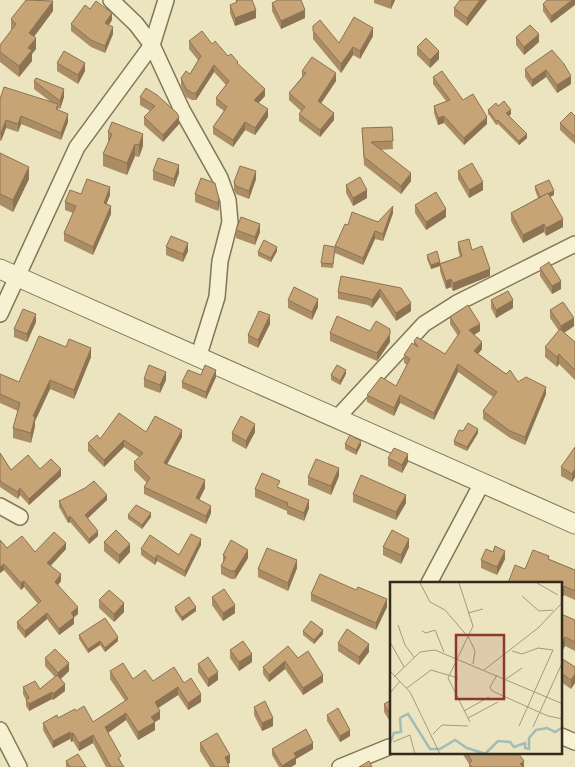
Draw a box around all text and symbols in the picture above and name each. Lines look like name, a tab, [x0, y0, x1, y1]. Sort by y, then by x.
inset map	[390, 582, 562, 754]

